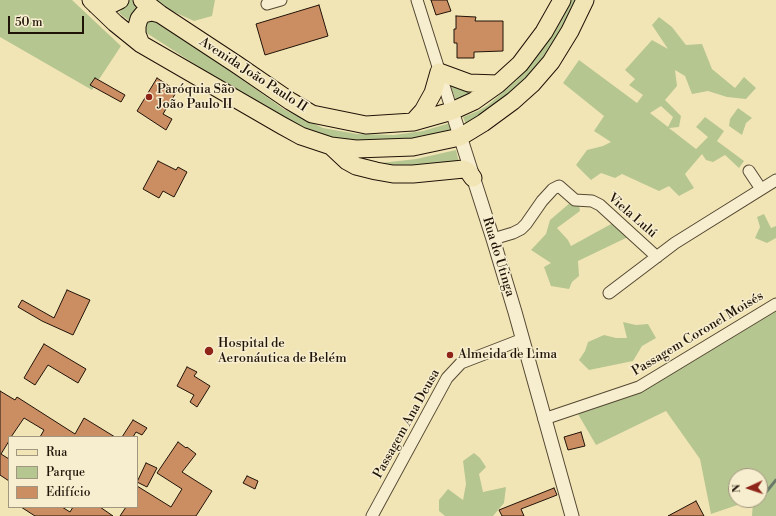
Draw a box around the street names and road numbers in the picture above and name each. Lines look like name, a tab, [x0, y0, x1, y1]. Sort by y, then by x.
street label: Avenida João Paulo II	[196, 34, 310, 116]
street label: Viela Lulú	[604, 191, 660, 241]
street label: Rua do Utinga	[479, 215, 517, 299]
street label: Passagem Coronel Moisés	[629, 288, 767, 380]
street label: Passagem Ana Deusa	[371, 367, 443, 481]

